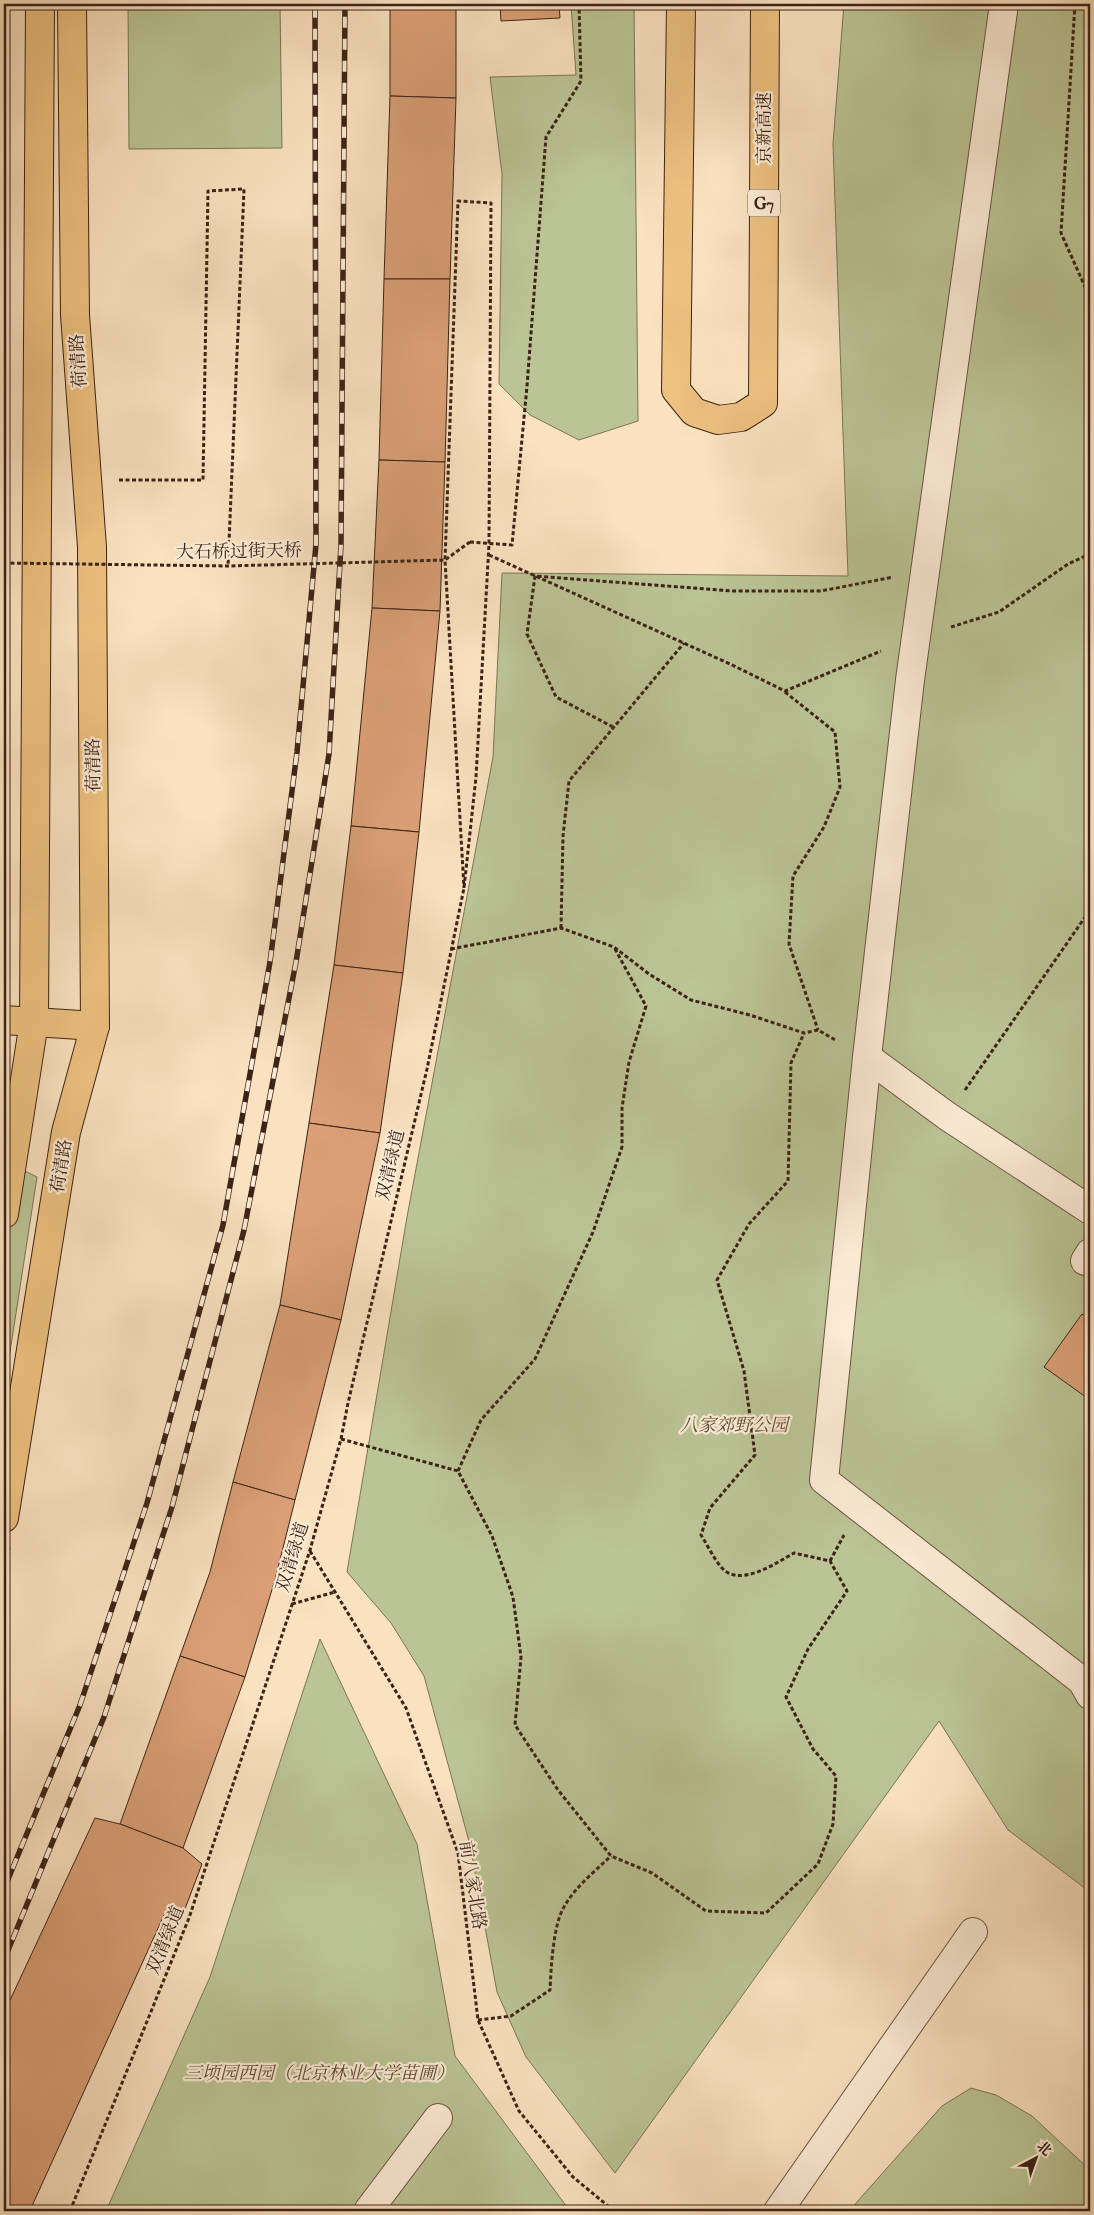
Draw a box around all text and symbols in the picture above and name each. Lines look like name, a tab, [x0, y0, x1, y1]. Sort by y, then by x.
street label: 京新高速	[754, 92, 777, 164]
road number: G7	[748, 190, 780, 217]
street label: 荷清路	[66, 333, 93, 389]
street label: 大石桥过街天桥	[176, 540, 302, 565]
street label: 荷清路	[83, 738, 106, 792]
street label: 双清绿道	[372, 1128, 411, 1203]
street label: 荷清路	[47, 1138, 78, 1195]
park label: 八家郊野公园	[680, 1415, 791, 1438]
street label: 双清绿道	[272, 1520, 315, 1595]
street label: 前八家北路	[453, 1839, 490, 1931]
street label: 双清绿道	[142, 1903, 191, 1978]
park label: 三顷园西园（北京林业大学苗圃）	[184, 2063, 454, 2086]
north arrow	[1012, 2132, 1062, 2182]
text: 北	[1033, 2138, 1055, 2160]

